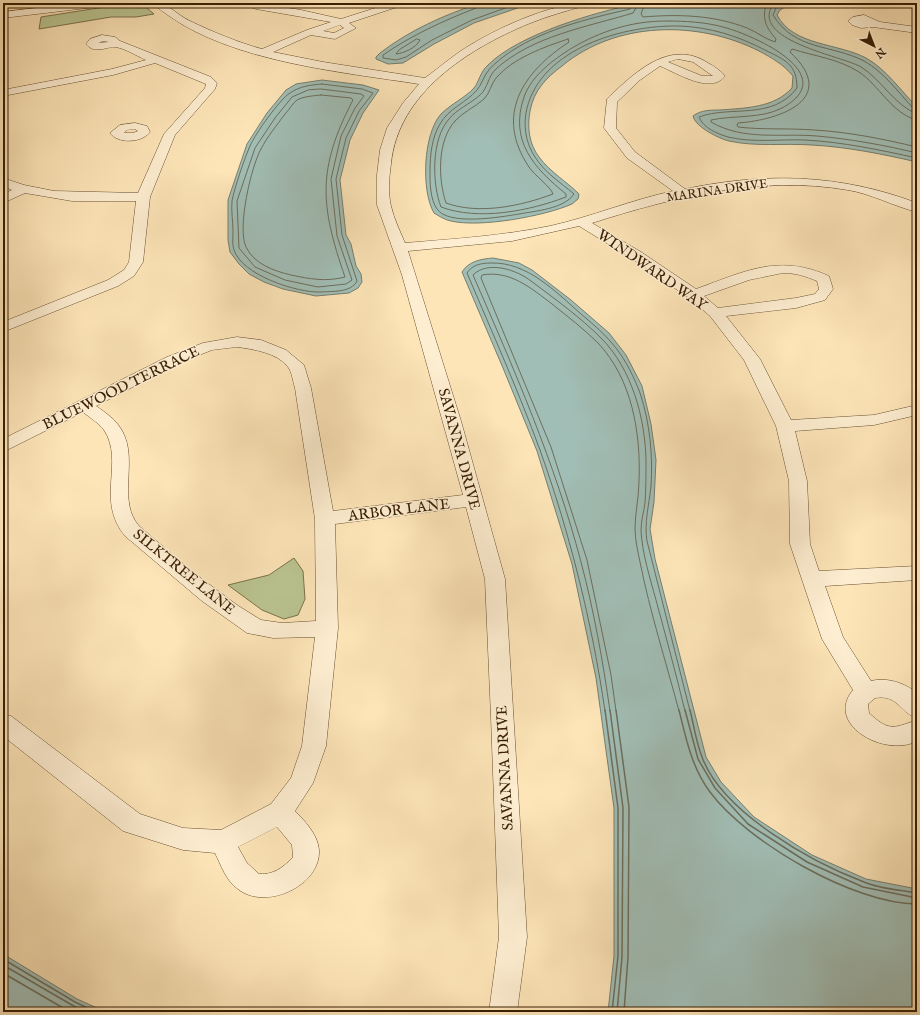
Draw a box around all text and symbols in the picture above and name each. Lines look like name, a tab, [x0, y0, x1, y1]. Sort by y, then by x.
north arrow	[854, 26, 894, 66]
text: N	[871, 44, 889, 61]
street label: MARINA DRIVE	[665, 175, 769, 207]
street label: WINDWARD WAY	[593, 225, 711, 315]
street label: BLUEWOOD TERRACE	[39, 342, 203, 434]
street label: SAVANNA DRIVE	[434, 386, 484, 512]
street label: ARBOR LANE	[346, 494, 451, 526]
street label: SILKTREE LANE	[129, 525, 239, 619]
street label: SAVANNA DRIVE	[492, 705, 518, 831]

